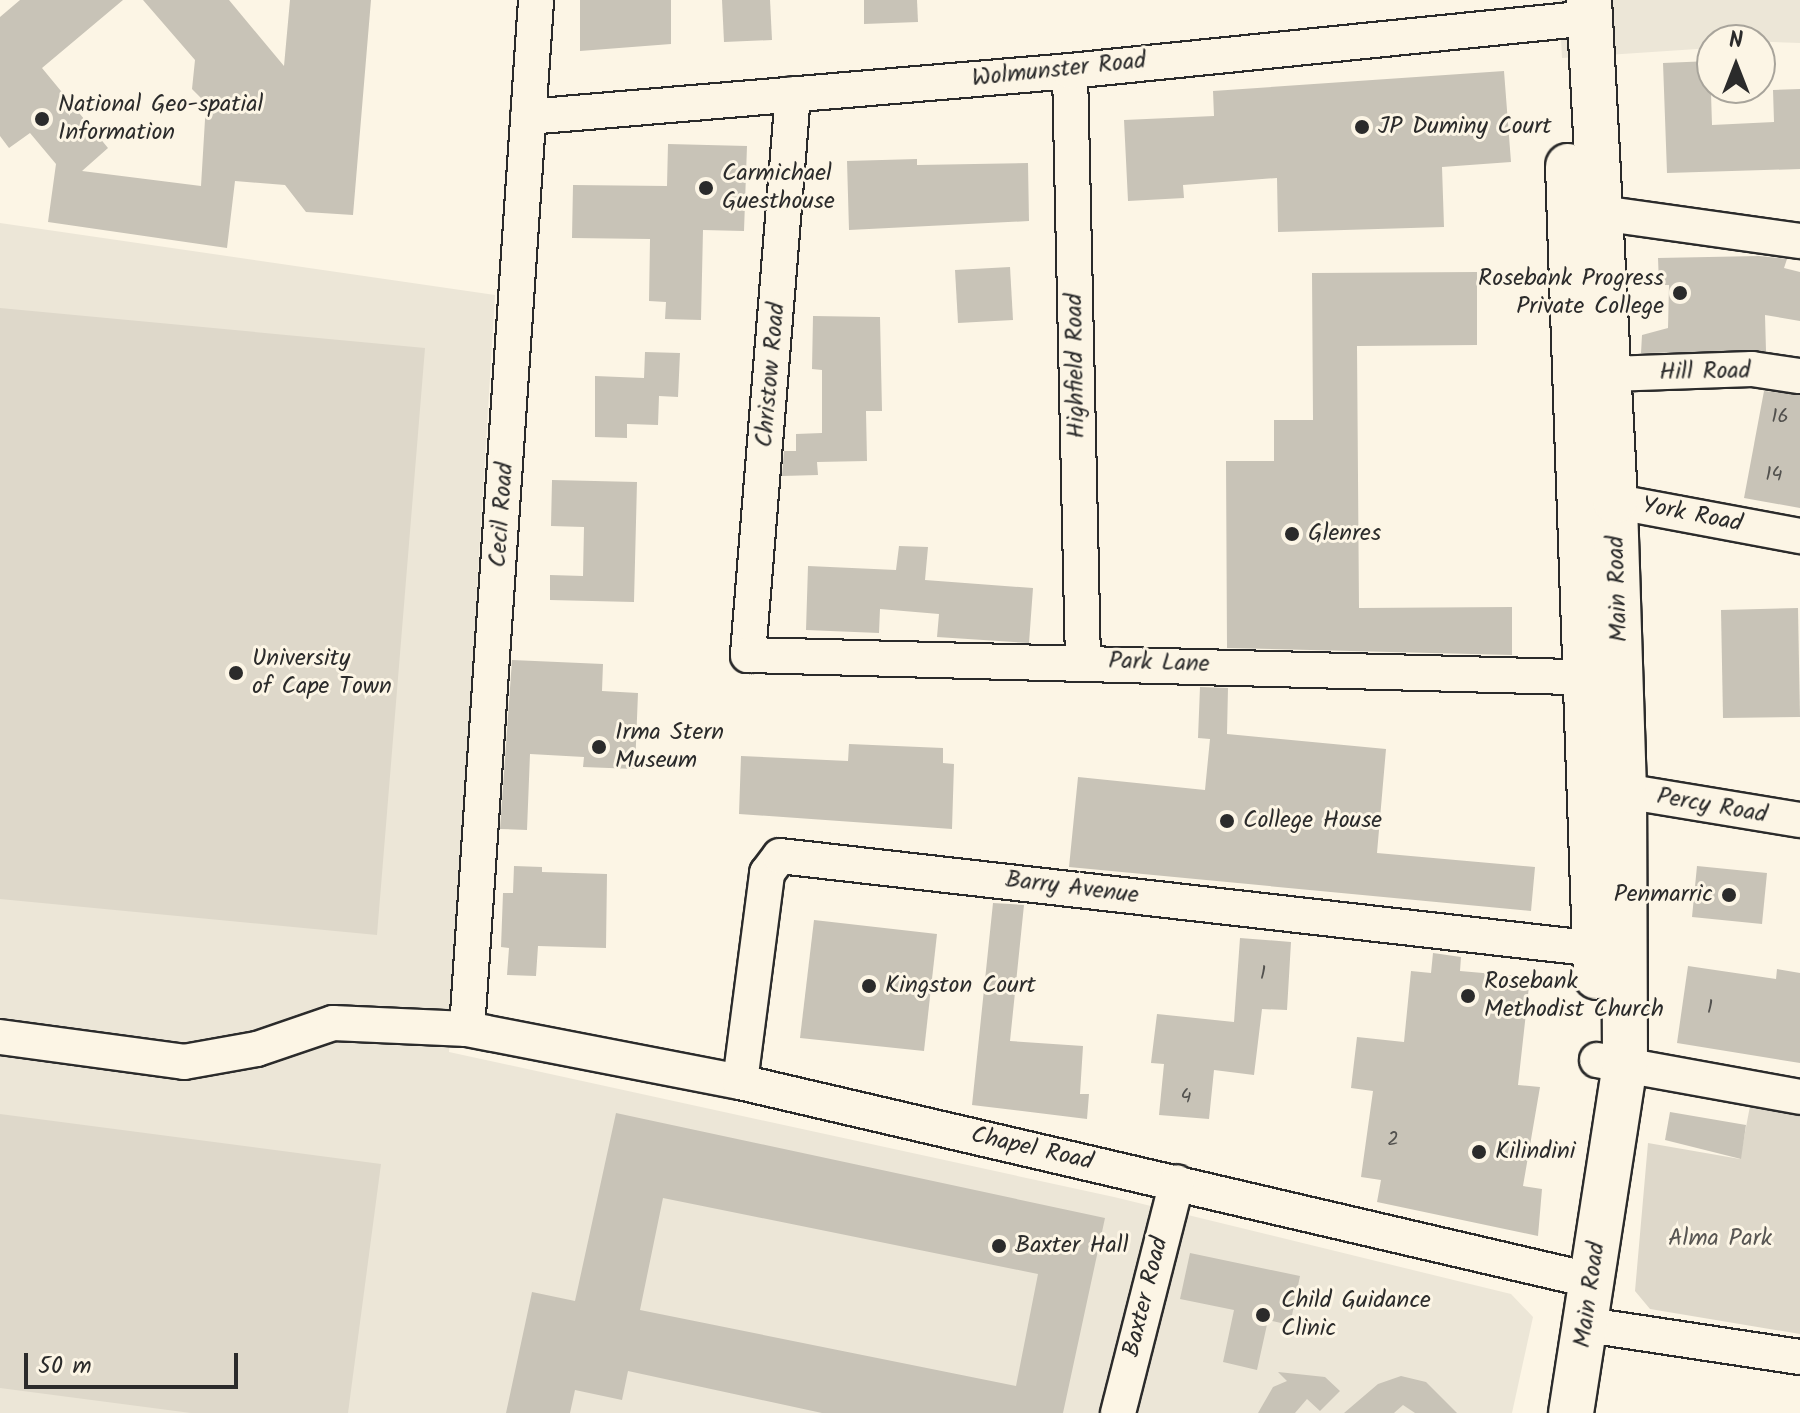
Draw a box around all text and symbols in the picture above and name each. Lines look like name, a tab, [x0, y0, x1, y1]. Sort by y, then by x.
north arrow	[1696, 24, 1776, 104]
text: N	[1729, 24, 1743, 59]
street label: Wolmunster Road	[970, 47, 1148, 93]
place label: National Geo-spatial Information	[58, 91, 263, 147]
marker: National Geo-spatial Information	[33, 110, 51, 128]
place label: JP Duminy Court	[1378, 113, 1551, 141]
marker: JP Duminy Court	[1353, 118, 1371, 136]
place label: Carmichael Guesthouse	[722, 160, 835, 216]
marker: Carmichael Guesthouse	[697, 179, 715, 197]
place label: Rosebank Progress Private College	[1478, 265, 1664, 321]
marker: Rosebank Progress Private College	[1671, 284, 1689, 302]
street label: Highfield Road	[1060, 293, 1092, 439]
street label: Christow Road	[750, 301, 792, 449]
street label: Hill Road	[1659, 357, 1751, 387]
house number: 16	[1771, 405, 1789, 429]
street label: Cecil Road	[484, 462, 520, 568]
house number: 14	[1765, 463, 1783, 487]
street label: York Road	[1639, 491, 1745, 539]
place label: Glenres	[1308, 520, 1381, 548]
marker: Glenres	[1283, 525, 1301, 543]
street label: Main Road	[1602, 535, 1634, 643]
place label: University of Cape Town	[252, 645, 392, 701]
street label: Park Lane	[1108, 647, 1210, 679]
marker: University of Cape Town	[227, 664, 245, 682]
place label: Irma Stern Museum	[615, 719, 724, 775]
marker: Irma Stern Museum	[590, 738, 608, 756]
street label: Percy Road	[1655, 782, 1769, 830]
place label: College House	[1243, 807, 1382, 835]
marker: College House	[1218, 812, 1236, 830]
street label: Barry Avenue	[1004, 866, 1140, 910]
place label: Penmarric	[1614, 881, 1713, 909]
marker: Penmarric	[1720, 886, 1738, 904]
house number: 1	[1260, 962, 1266, 986]
place label: Rosebank Methodist Church	[1484, 968, 1664, 1024]
place label: Kingston Court	[885, 972, 1036, 1000]
marker: Kingston Court	[860, 977, 878, 995]
marker: Rosebank Methodist Church	[1459, 987, 1477, 1005]
house number: 1	[1707, 996, 1713, 1020]
house number: 4	[1180, 1085, 1192, 1109]
street label: Chapel Road	[968, 1121, 1096, 1177]
house number: 2	[1387, 1128, 1399, 1152]
place label: Kilindini	[1495, 1138, 1575, 1166]
marker: Kilindini	[1470, 1143, 1488, 1161]
park label: Alma Park	[1668, 1225, 1772, 1253]
place label: Baxter Hall	[1015, 1232, 1129, 1260]
street label: Baxter Road	[1117, 1234, 1175, 1360]
marker: Baxter Hall	[990, 1237, 1008, 1255]
street label: Main Road	[1568, 1240, 1612, 1350]
place label: Child Guidance Clinic	[1281, 1287, 1431, 1343]
marker: Child Guidance Clinic	[1252, 1304, 1274, 1326]
scale bar	[28, 1337, 242, 1387]
text: 50 m	[38, 1347, 92, 1386]

